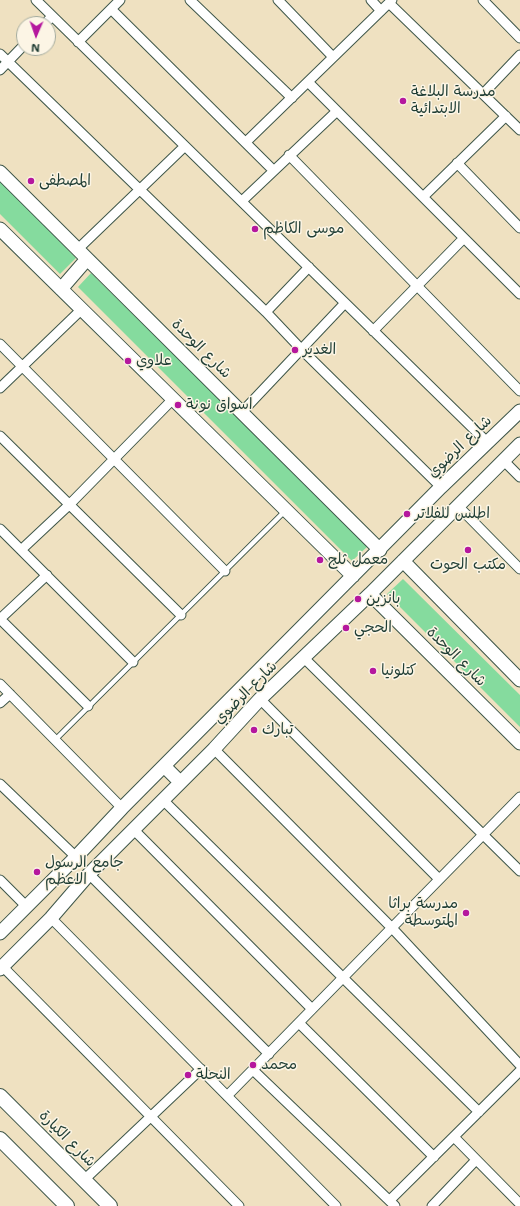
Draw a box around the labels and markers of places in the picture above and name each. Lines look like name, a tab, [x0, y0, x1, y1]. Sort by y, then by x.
place label: مدرسة البلاغة الابتدائية	[411, 83, 496, 118]
marker: مدرسة البلاغة الابتدائية	[398, 96, 408, 106]
place label: المصطفى	[39, 172, 91, 190]
marker: المصطفى	[26, 176, 36, 186]
place label: موسى الكاظم	[263, 220, 344, 238]
marker: موسى الكاظم	[250, 224, 260, 234]
place label: الغدير	[303, 341, 336, 359]
marker: الغدير	[290, 345, 300, 355]
place label: علاوي	[136, 352, 172, 370]
marker: علاوي	[123, 356, 133, 366]
place label: اسواق نونة	[186, 396, 253, 414]
marker: اسواق نونة	[173, 400, 183, 410]
place label: اطلس للفلاتر	[415, 505, 490, 523]
marker: اطلس للفلاتر	[402, 509, 412, 519]
marker: مكتب الحوت	[463, 545, 473, 555]
place label: معمل ثلج	[328, 551, 388, 569]
marker: معمل ثلج	[315, 555, 325, 565]
place label: مكتب الحوت	[430, 556, 506, 574]
place label: بانزين	[366, 590, 400, 608]
marker: بانزين	[353, 594, 363, 604]
place label: الحجي	[354, 619, 392, 637]
marker: الحجي	[341, 623, 351, 633]
place label: كتلونيا	[381, 662, 417, 680]
marker: كتلونيا	[368, 666, 378, 676]
place label: تبارك	[262, 721, 293, 739]
marker: تبارك	[249, 725, 259, 735]
place label: جامع الرسول الاعظم	[45, 854, 124, 889]
marker: جامع الرسول الاعظم	[32, 867, 42, 877]
place label: مدرسة براثا المتوسطة	[388, 895, 458, 930]
marker: مدرسة براثا المتوسطة	[461, 908, 471, 918]
place label: محمد	[261, 1056, 297, 1074]
marker: محمد	[248, 1060, 258, 1070]
place label: النحلة	[196, 1066, 231, 1084]
marker: النحلة	[183, 1070, 193, 1080]

